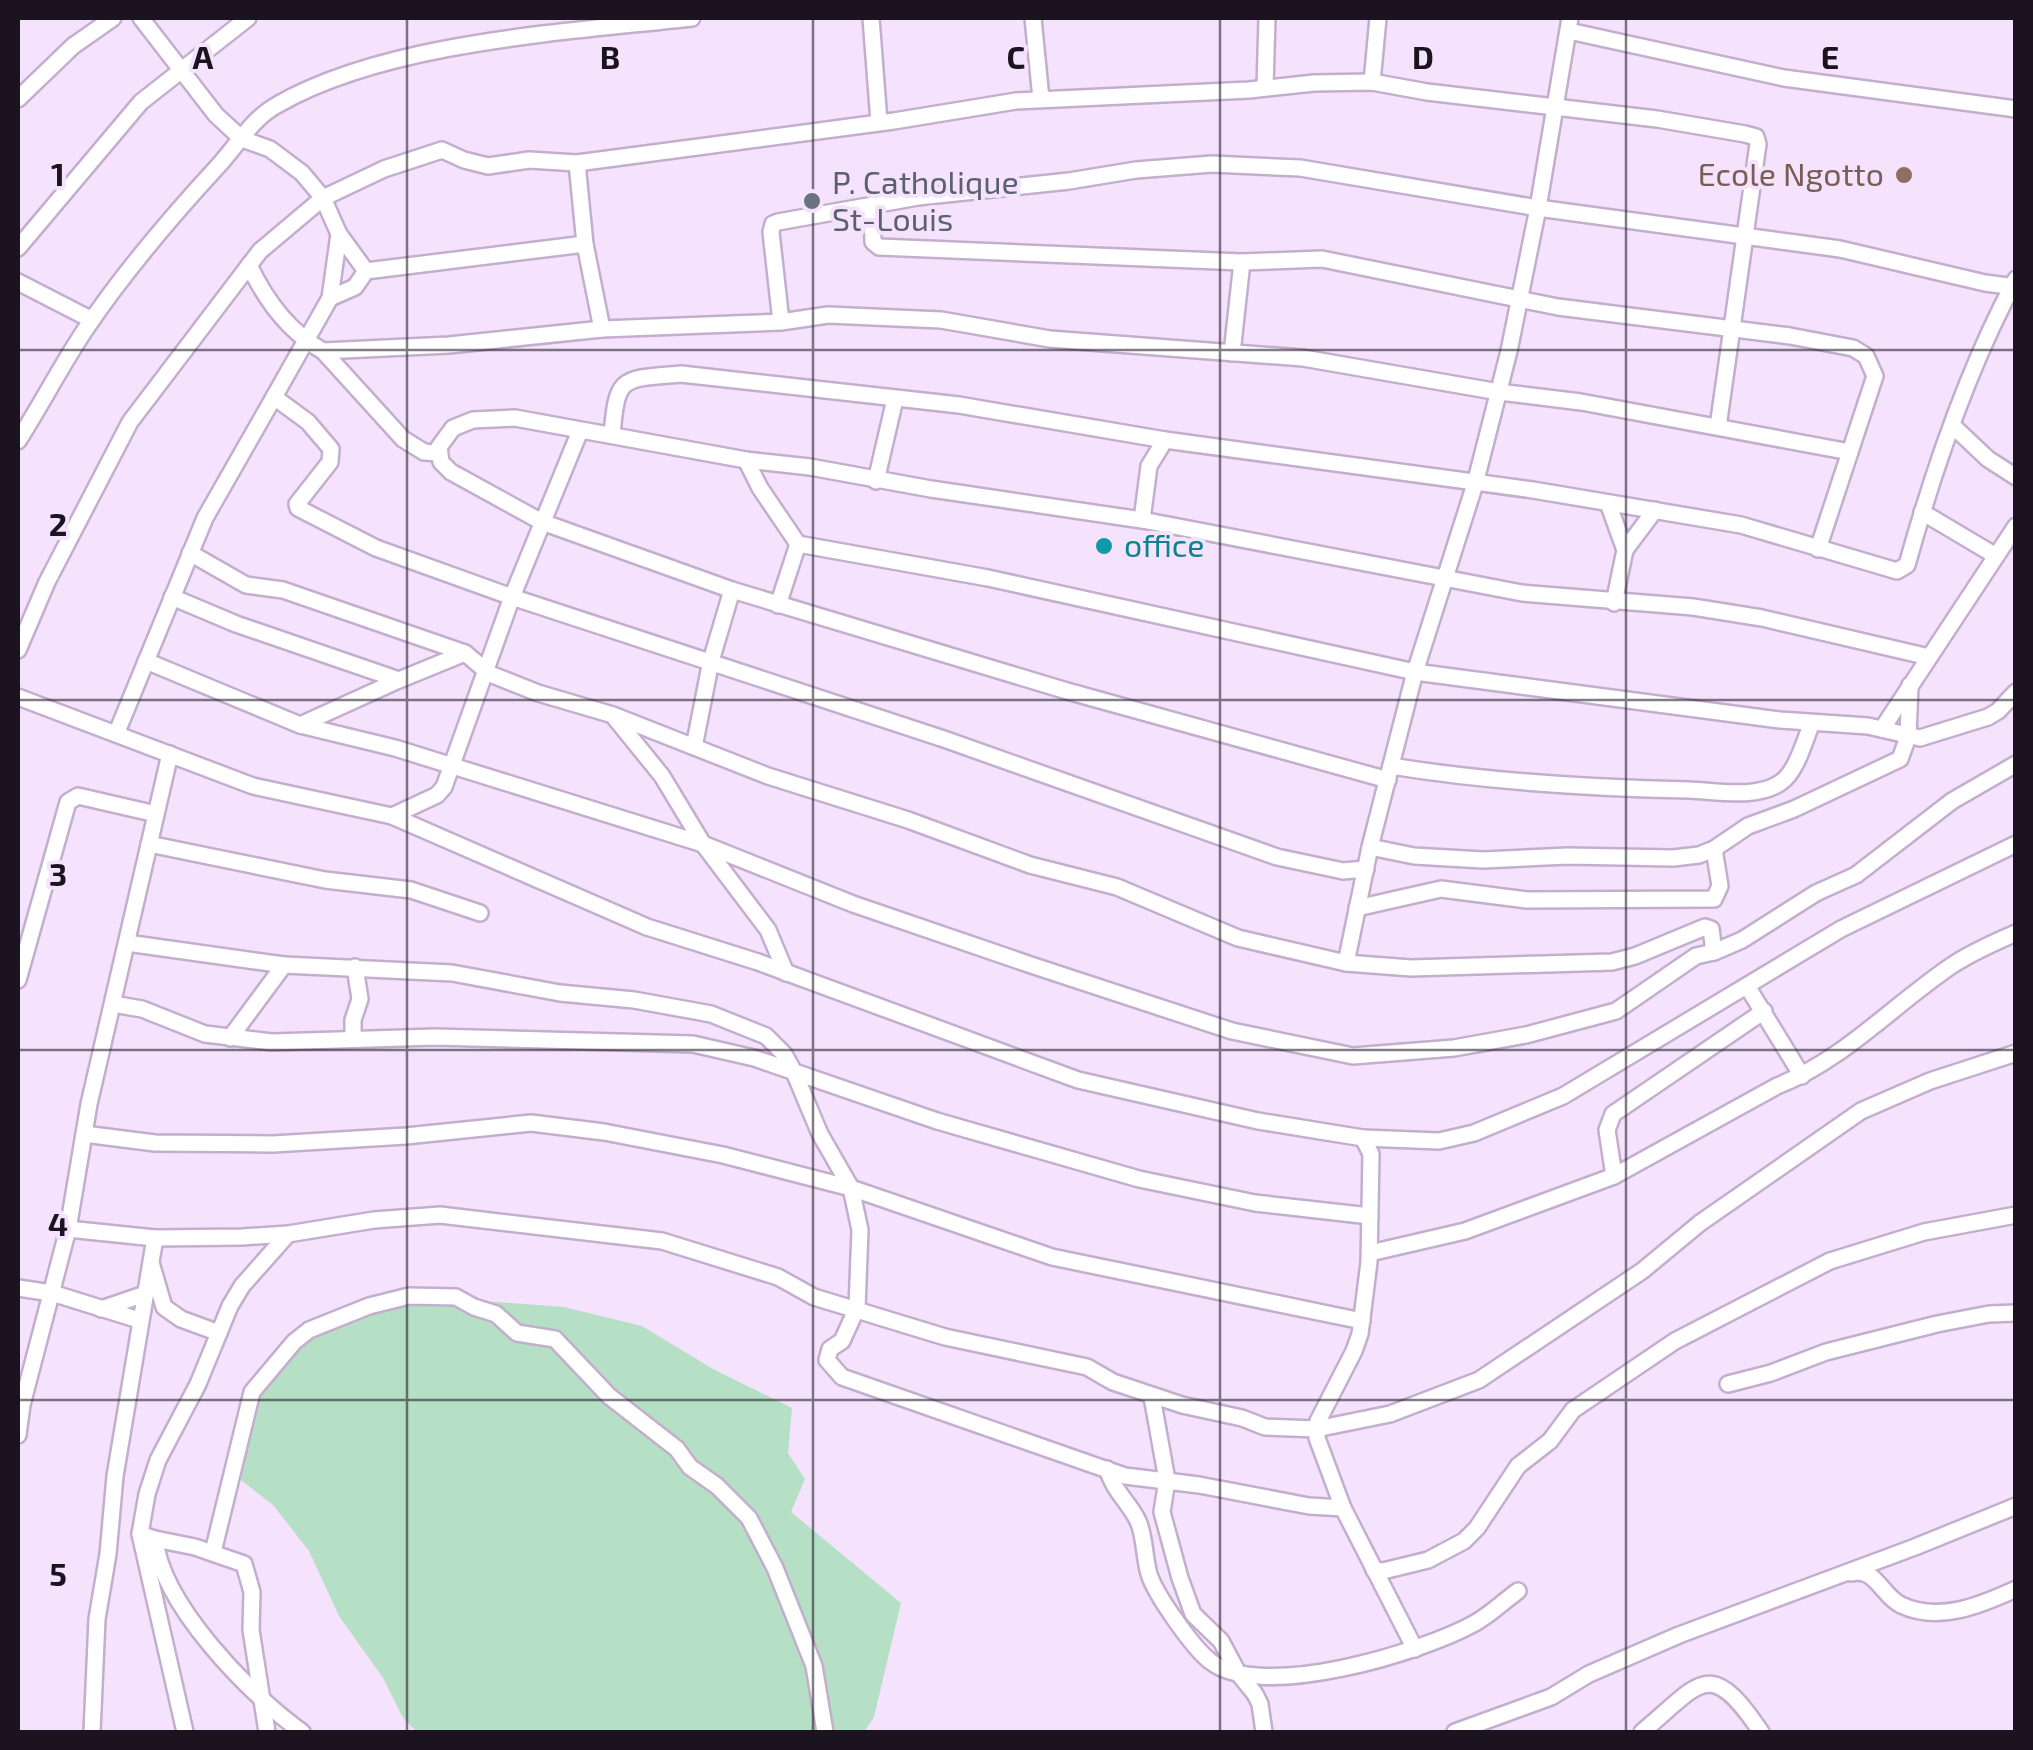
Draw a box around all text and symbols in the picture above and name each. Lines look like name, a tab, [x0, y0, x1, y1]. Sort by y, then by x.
text: A	[193, 37, 214, 75]
text: B	[600, 37, 620, 75]
text: C	[1007, 37, 1025, 75]
text: D	[1412, 37, 1434, 75]
text: E	[1821, 37, 1839, 75]
text: 1	[51, 154, 65, 192]
place label: Ecole Ngotto	[1698, 154, 1884, 192]
place label: P. Catholique St-Louis	[832, 162, 1019, 237]
marker: Ecole Ngotto	[1893, 164, 1915, 186]
marker: P. Catholique St-Louis	[801, 190, 823, 212]
text: 2	[49, 504, 67, 542]
place label: office	[1124, 525, 1204, 563]
marker: office	[1093, 535, 1115, 557]
text: 3	[49, 854, 67, 892]
text: 4	[48, 1204, 68, 1242]
text: 5	[49, 1554, 67, 1592]

